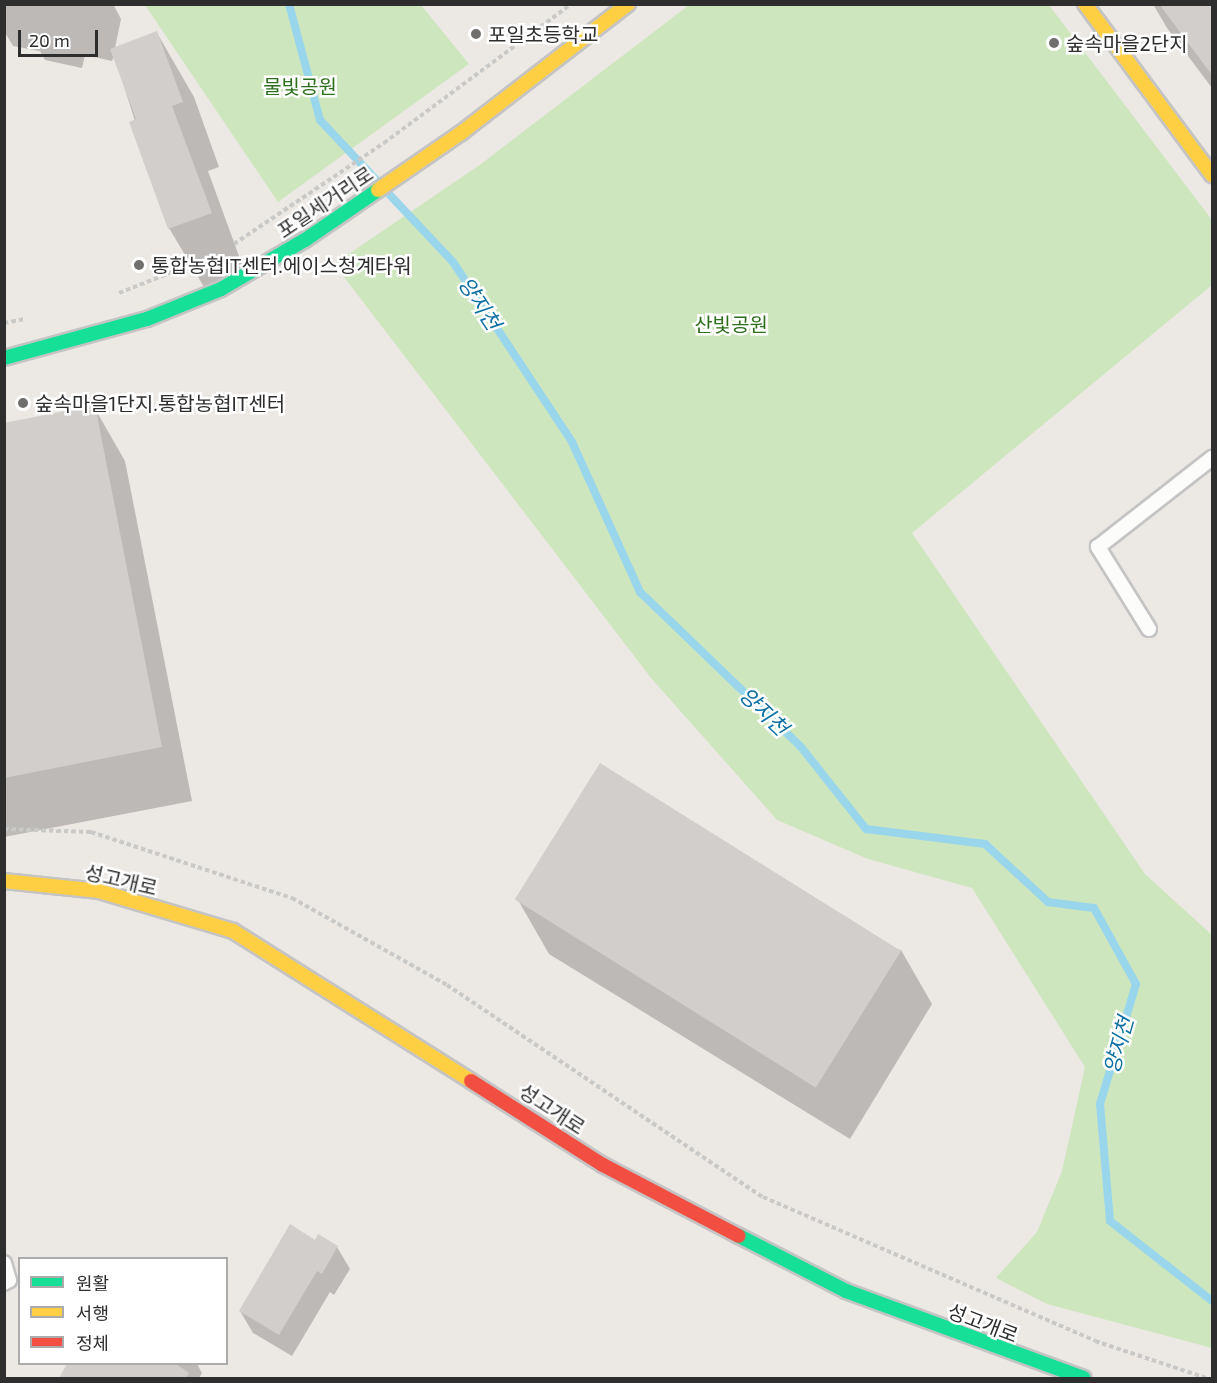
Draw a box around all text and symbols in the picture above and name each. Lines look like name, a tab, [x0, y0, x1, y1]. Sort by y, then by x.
scale bar	[21, 18, 100, 56]
place label: 포일초등학교	[488, 22, 598, 46]
marker: 포일초등학교	[469, 27, 483, 41]
text: 20 m	[29, 29, 70, 51]
place label: 숲속마을2단지	[1066, 31, 1188, 55]
marker: 숲속마을2단지	[1047, 36, 1061, 50]
park label: 물빛공원	[263, 74, 337, 98]
street label: 포일세거리로	[273, 161, 377, 243]
place label: 통합농협IT센터.에이스청계타워	[151, 253, 412, 277]
marker: 통합농협IT센터.에이스청계타워	[132, 258, 146, 272]
water label: 양지천	[454, 272, 506, 334]
park label: 산빛공원	[694, 312, 768, 336]
place label: 숲속마을1단지.통합농협IT센터	[35, 391, 285, 415]
marker: 숲속마을1단지.통합농협IT센터	[16, 396, 30, 410]
water label: 양지천	[734, 682, 794, 740]
street label: 성고개로	[82, 860, 160, 900]
water label: 양지천	[1098, 1014, 1138, 1076]
street label: 성고개로	[515, 1079, 589, 1139]
legend	[18, 1257, 228, 1365]
text: 원활	[76, 1272, 109, 1294]
street label: 성고개로	[944, 1299, 1022, 1347]
text: 서행	[76, 1302, 109, 1324]
text: 정체	[76, 1332, 109, 1354]

